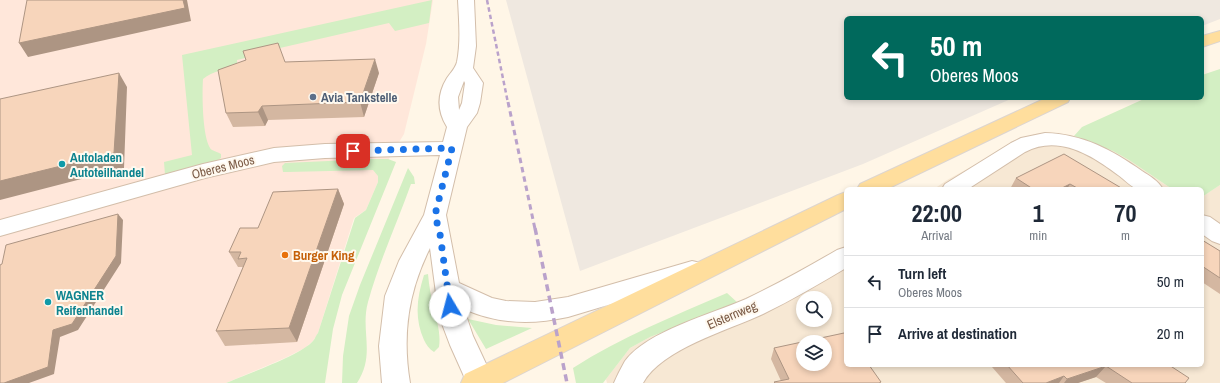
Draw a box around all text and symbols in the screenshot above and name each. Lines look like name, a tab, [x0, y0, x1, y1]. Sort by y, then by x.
text: 50 m	[930, 27, 982, 65]
icon: left	[864, 32, 916, 84]
text: Oberes Moos	[930, 63, 1019, 88]
place label: Avia Tankstelle	[321, 89, 398, 106]
marker: Avia Tankstelle	[308, 92, 318, 102]
pin	[336, 134, 370, 168]
icon: arrive	[342, 140, 364, 162]
place label: Autoladen Autoteilhandel	[70, 149, 144, 181]
street label: Oberes Moos	[190, 151, 256, 183]
marker: Autoladen Autoteilhandel	[57, 159, 67, 169]
text: 22:00	[912, 197, 962, 229]
text: 1	[1033, 197, 1044, 229]
text: 70	[1115, 197, 1137, 229]
text: Arrival	[921, 227, 952, 244]
text: min	[1029, 227, 1047, 244]
text: m	[1121, 227, 1130, 244]
place label: Burger King	[293, 247, 355, 264]
marker: Burger King	[280, 250, 290, 260]
text: Turn left	[898, 263, 946, 284]
icon: left	[864, 271, 886, 293]
text: 50 m	[1157, 271, 1184, 292]
text: Oberes Moos	[898, 284, 962, 301]
position arrow	[429, 285, 471, 327]
place label: WAGNER Reifenhandel	[56, 287, 123, 319]
map controls	[796, 291, 832, 371]
button: search	[796, 291, 832, 327]
marker: WAGNER Reifenhandel	[43, 297, 53, 307]
street label: Elsternweg	[704, 297, 760, 333]
icon: arrive	[864, 323, 886, 345]
text: Arrive at destination	[898, 323, 1017, 344]
text: 20 m	[1157, 323, 1184, 344]
button: layers	[796, 335, 832, 371]

